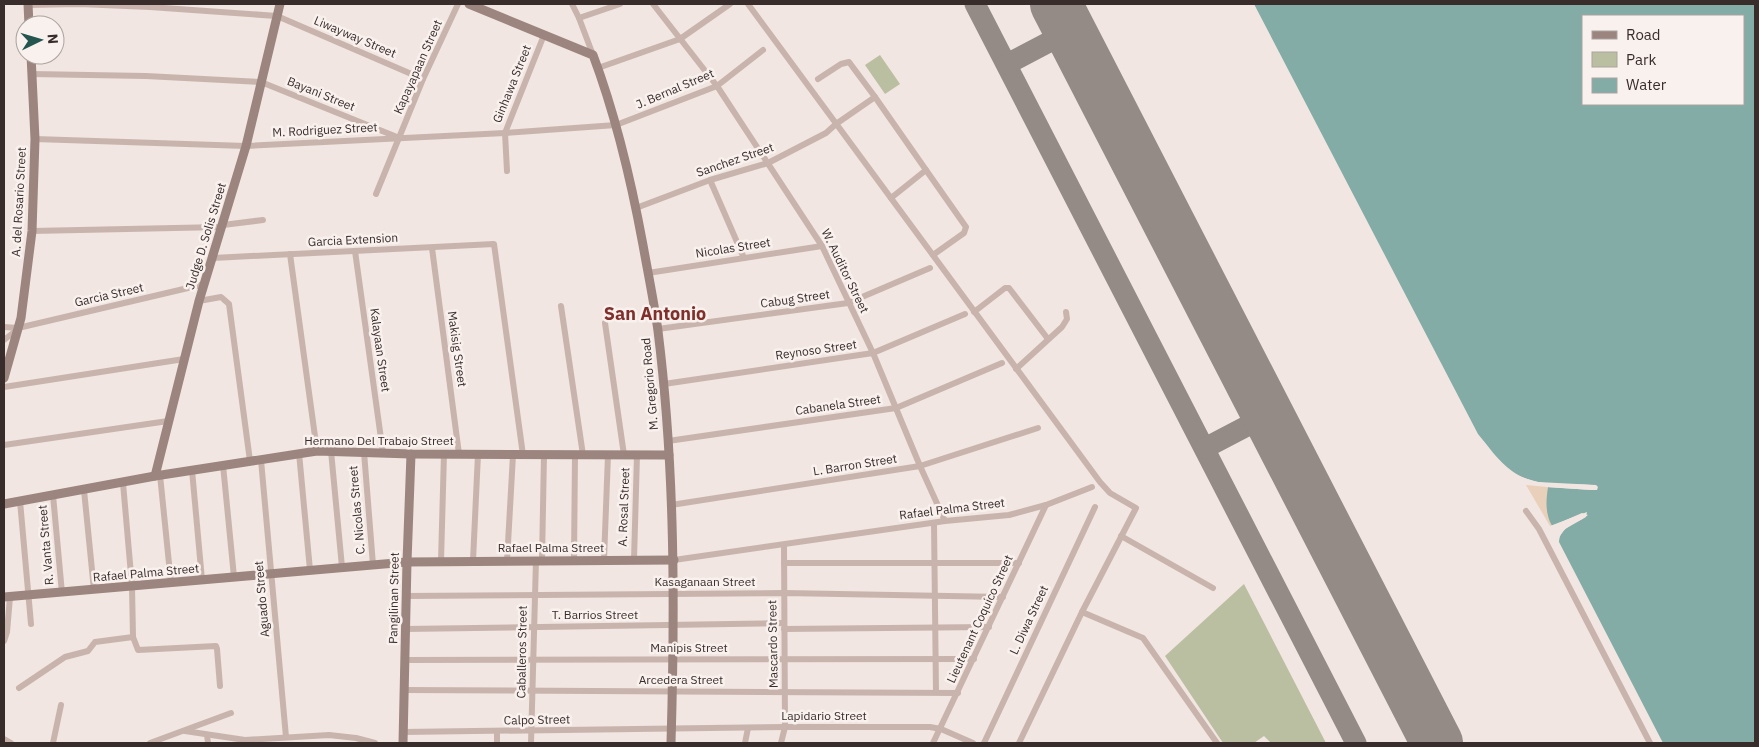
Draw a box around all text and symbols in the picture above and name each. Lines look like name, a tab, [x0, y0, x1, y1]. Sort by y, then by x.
street label: Liwayway Street	[312, 13, 398, 61]
north arrow	[15, 15, 65, 65]
legend	[1582, 15, 1744, 105]
street label: Kapayapaan Street	[390, 17, 445, 116]
text: Road	[1626, 25, 1661, 44]
text: N	[44, 33, 62, 45]
street label: Ginhawa Street	[489, 43, 534, 125]
text: Park	[1626, 50, 1656, 69]
street label: J. Bernal Street	[634, 65, 716, 112]
street label: Bayani Street	[285, 73, 357, 114]
text: Water	[1626, 75, 1667, 94]
street label: M. Rodriguez Street	[272, 119, 378, 140]
street label: Sanchez Street	[694, 139, 776, 180]
street label: A. del Rosario Street	[8, 147, 29, 257]
street label: Judge D. Solis Street	[182, 181, 229, 291]
street label: W. Auditor Street	[819, 226, 872, 315]
street label: Garcia Extension	[307, 230, 399, 249]
street label: Nicolas Street	[694, 234, 771, 261]
street label: Garcia Street	[73, 279, 145, 310]
street label: Cabug Street	[759, 286, 831, 311]
district label: San Antonio	[604, 302, 706, 325]
street label: Kalayaan Street	[367, 307, 394, 393]
street label: Makisig Street	[445, 310, 470, 388]
street label: Reynoso Street	[774, 336, 858, 363]
street label: M. Gregorio Road	[638, 337, 661, 431]
street label: Cabanela Street	[794, 391, 882, 418]
street label: Hermano Del Trabajo Street	[304, 433, 454, 448]
street label: L. Barron Street	[812, 450, 898, 479]
street label: C. Nicolas Street	[345, 465, 368, 555]
street label: A. Rosal Street	[615, 467, 632, 547]
street label: Rafael Palma Street	[898, 495, 1006, 522]
street label: R. Vanta Street	[35, 504, 56, 586]
street label: Rafael Palma Street	[498, 540, 604, 555]
street label: Pangilinan Street	[385, 552, 402, 644]
street label: Lieutenant Coquico Street	[943, 552, 1016, 685]
street label: Rafael Palma Street	[92, 560, 200, 585]
street label: Aguado Street	[251, 560, 272, 638]
street label: Kasaganaan Street	[655, 574, 756, 589]
street label: L. Diwa Street	[1006, 583, 1051, 657]
street label: Mascardo Street	[764, 600, 781, 688]
street label: Caballeros Street	[513, 605, 530, 699]
street label: T. Barrios Street	[552, 607, 638, 622]
street label: Manipis Street	[650, 640, 728, 655]
street label: Arcedera Street	[639, 672, 723, 687]
street label: Lapidario Street	[781, 708, 867, 723]
street label: Calpo Street	[504, 711, 570, 728]

